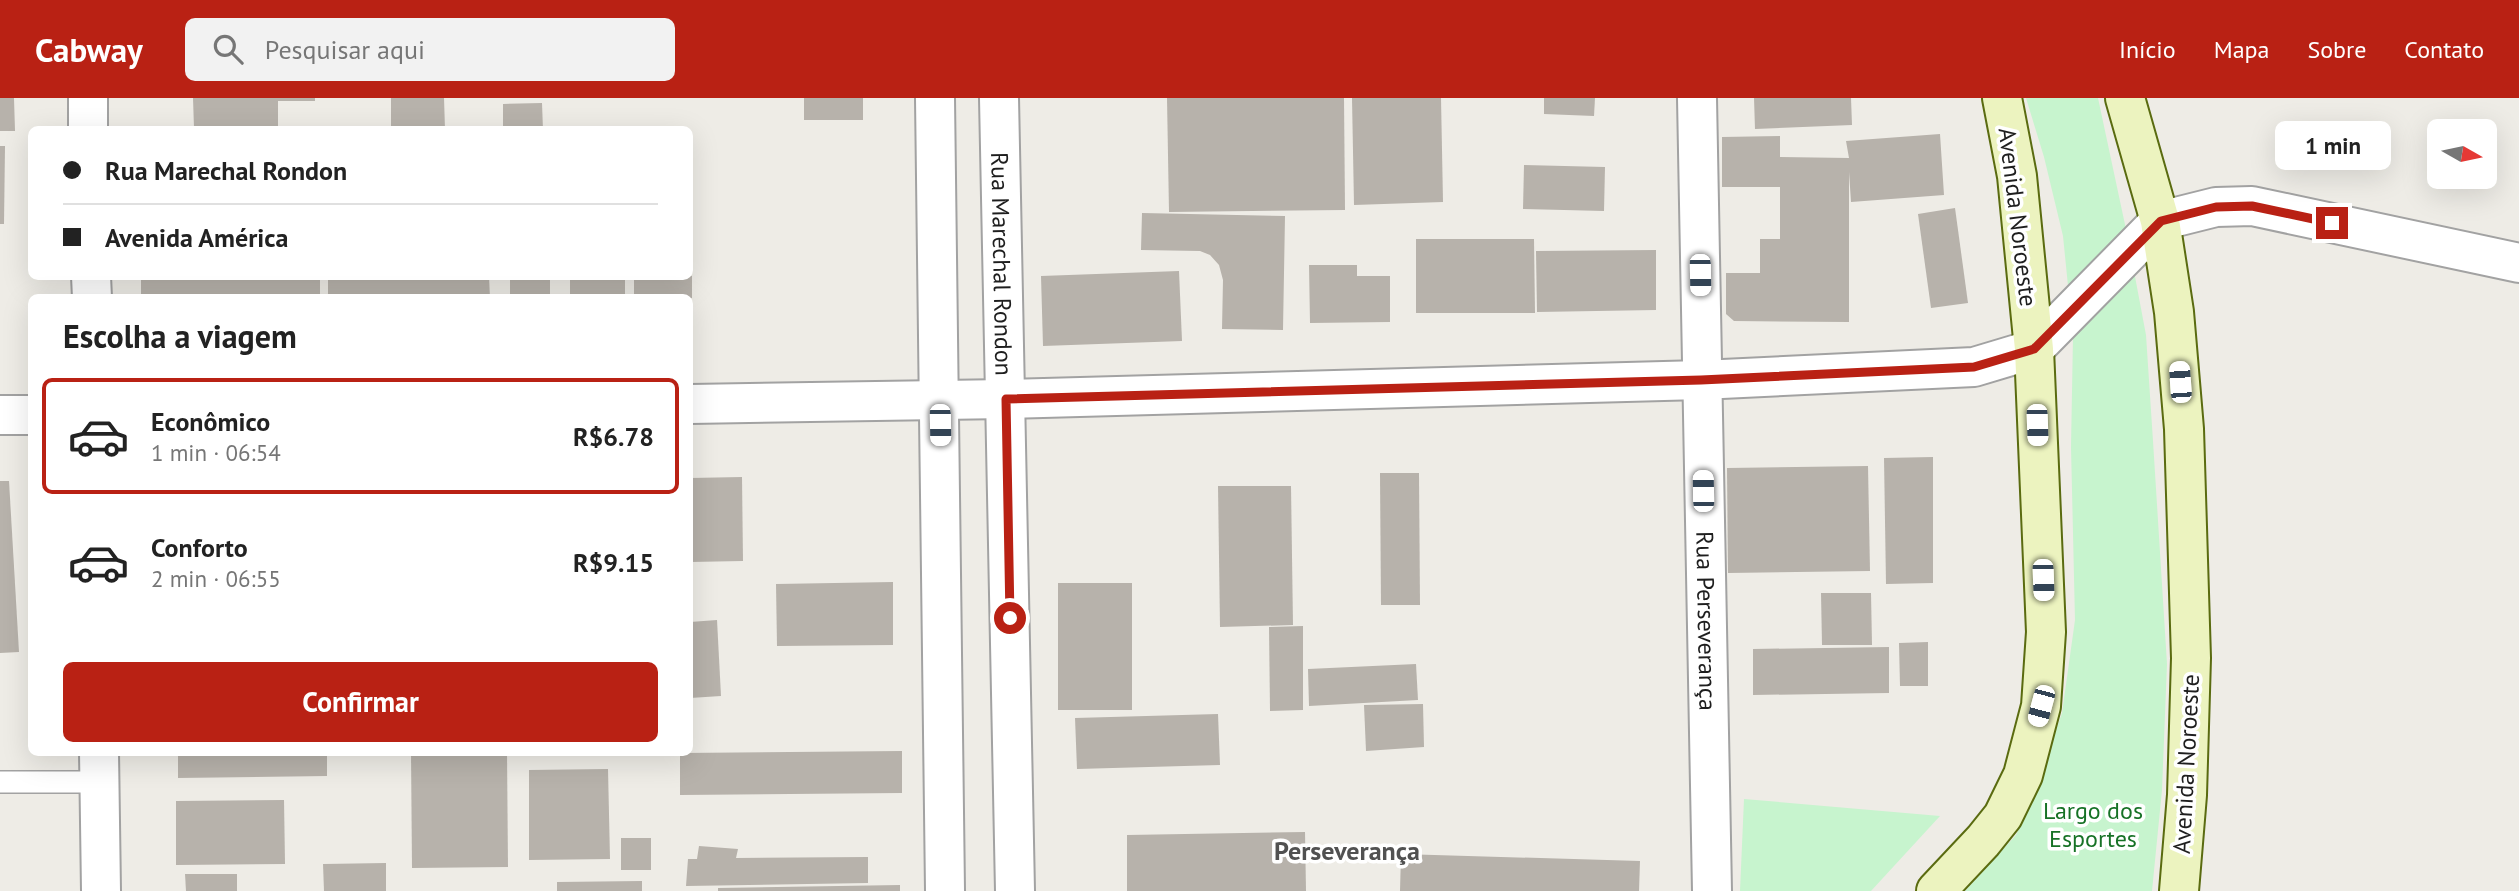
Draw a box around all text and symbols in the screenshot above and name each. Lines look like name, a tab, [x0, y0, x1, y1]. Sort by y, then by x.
search box	[185, 18, 675, 81]
text: Cabway	[35, 28, 143, 71]
icon: search	[209, 30, 247, 68]
text: Pesquisar aqui	[265, 33, 425, 66]
text: Início	[2119, 34, 2176, 65]
text: Mapa	[2214, 34, 2269, 65]
text: Sobre	[2307, 34, 2366, 65]
text: Contato	[2404, 34, 2484, 65]
north arrow	[2427, 119, 2497, 189]
map controls	[2427, 119, 2497, 189]
callout: 1 min	[2274, 122, 2390, 170]
street label: Avenida Noroeste	[1992, 126, 2044, 308]
text: 1 min	[2305, 131, 2361, 160]
street label: Rua Marechal Rondon	[985, 152, 1020, 376]
text: Rua Marechal Rondon	[105, 154, 347, 187]
route end	[2316, 207, 2348, 239]
text: Avenida América	[105, 221, 288, 254]
car	[1690, 254, 1711, 296]
text: Escolha a viagem	[63, 315, 297, 357]
car	[2169, 360, 2192, 404]
car	[930, 404, 951, 446]
car	[2026, 404, 2049, 446]
icon: car	[67, 405, 130, 468]
text: Econômico	[151, 405, 270, 438]
text: R$6.78	[573, 420, 654, 453]
text: 1 min · 06:54	[151, 438, 281, 467]
car	[1693, 470, 1714, 512]
icon: car	[67, 531, 130, 594]
text: Conforto	[151, 531, 248, 564]
street label: Rua Perseverança	[1690, 531, 1724, 711]
text: R$9.15	[573, 546, 654, 579]
car	[2032, 559, 2055, 601]
text: 2 min · 06:55	[151, 564, 281, 593]
route start	[994, 602, 1026, 634]
button: Confirmar	[63, 662, 658, 742]
street label: Avenida Noroeste	[2166, 673, 2206, 855]
car	[2026, 683, 2057, 729]
park label: Largo dos Esportes	[2043, 795, 2143, 854]
district label: Perseverança	[1274, 834, 1420, 867]

